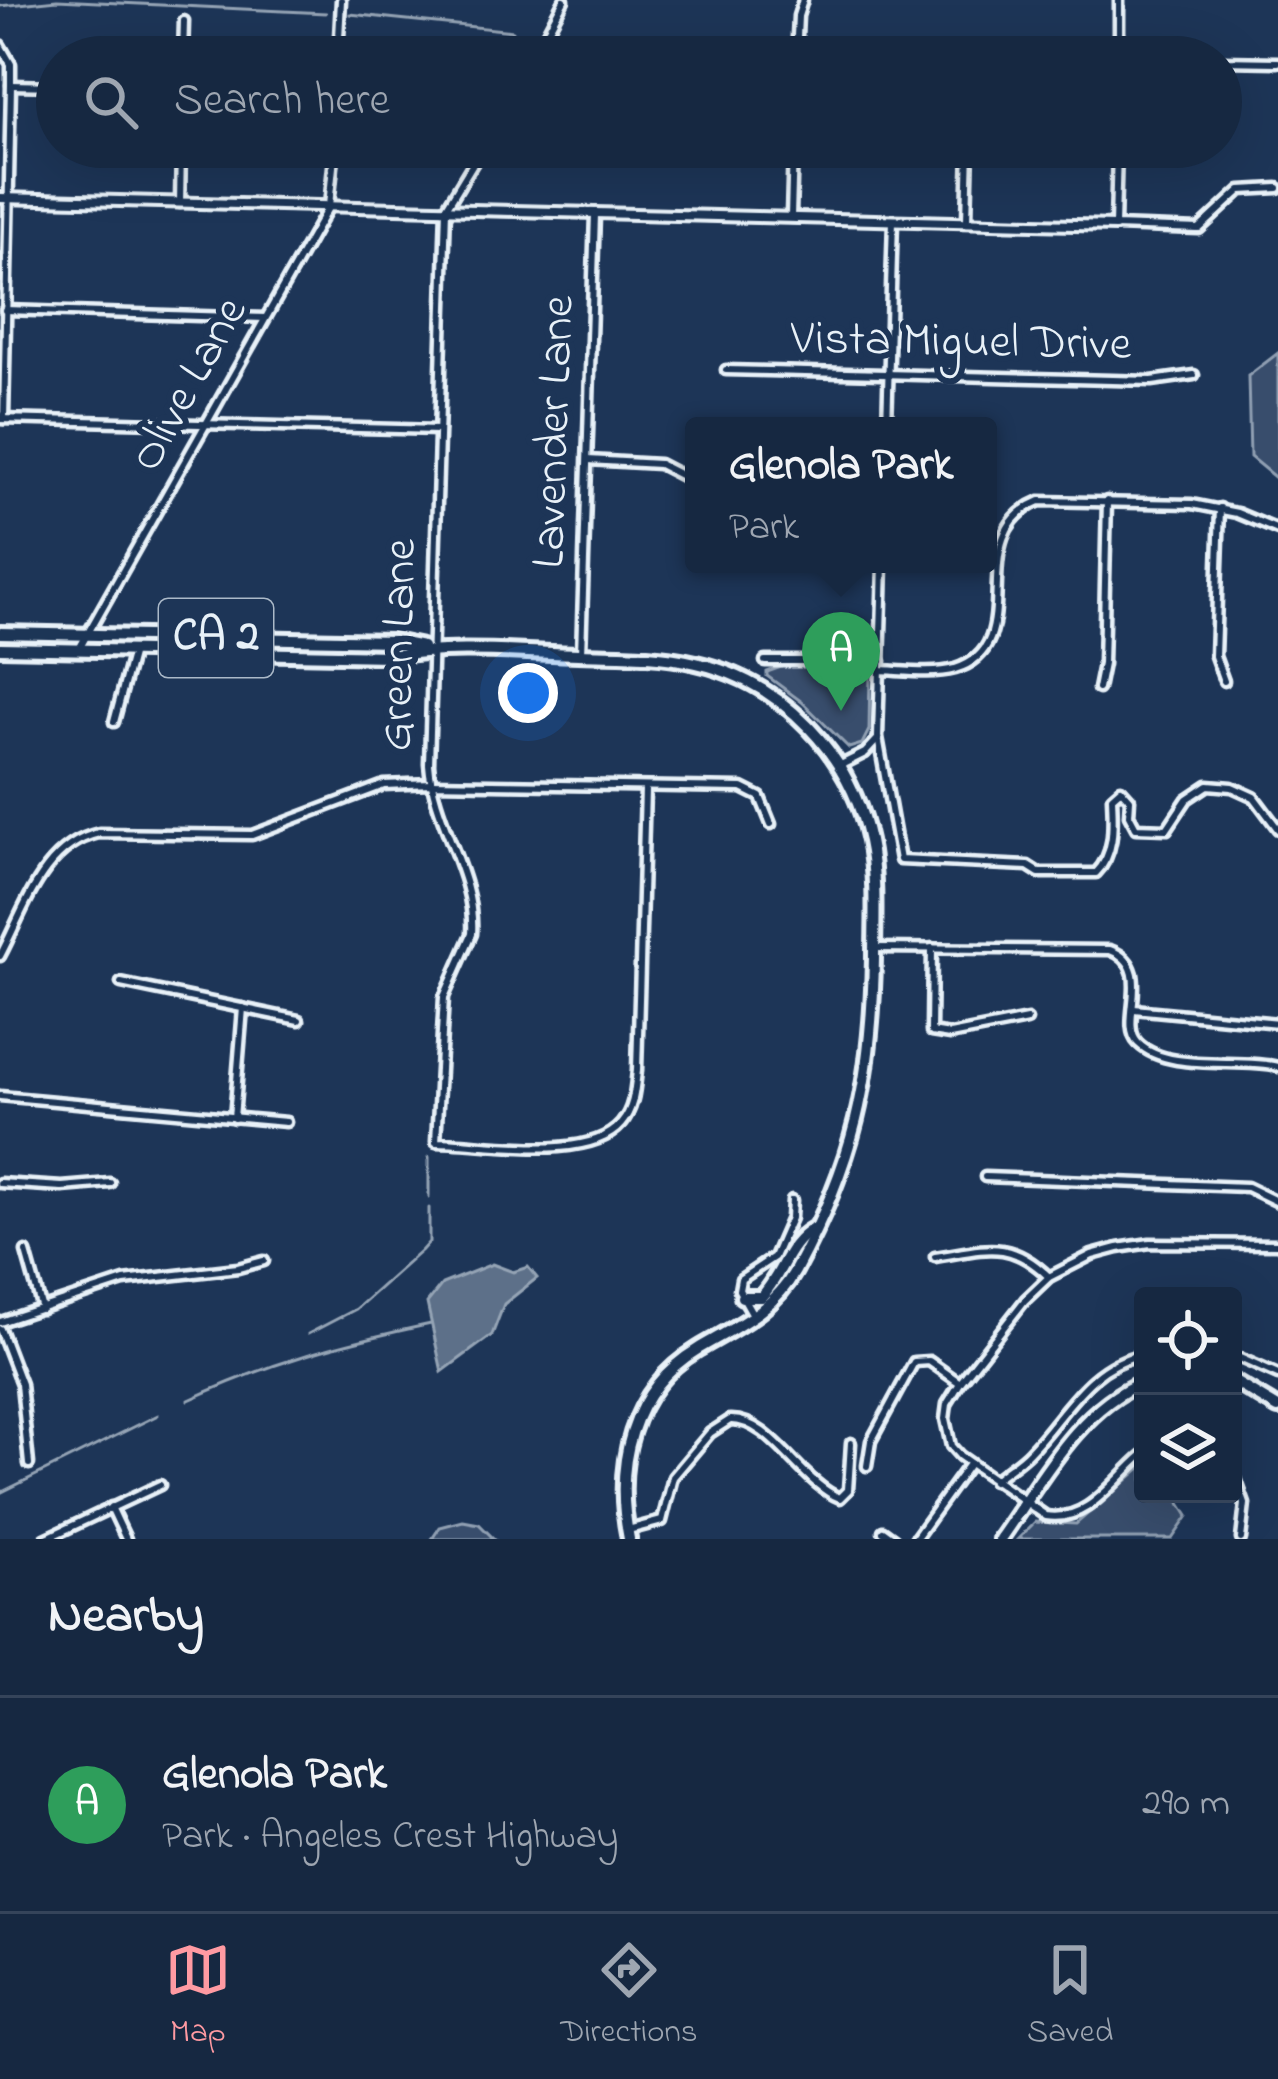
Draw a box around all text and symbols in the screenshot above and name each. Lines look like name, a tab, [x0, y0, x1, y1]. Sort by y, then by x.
search box	[36, 36, 1242, 168]
icon: search	[78, 69, 144, 135]
text: Search here	[174, 69, 390, 135]
street label: Olive Lane	[113, 284, 267, 485]
street label: Lavender Lane	[515, 294, 595, 570]
street label: Vista Miguel Drive	[789, 305, 1132, 382]
popup	[685, 417, 997, 573]
text: Glenola Park	[729, 434, 953, 500]
text: Park	[729, 500, 799, 557]
street label: Green Lane	[363, 538, 437, 752]
road number: CA 2	[159, 599, 273, 677]
pin: A	[802, 612, 880, 711]
your location	[498, 663, 558, 723]
map controls	[1134, 1287, 1242, 1503]
button: locate	[1134, 1287, 1242, 1395]
button: layers	[1134, 1395, 1242, 1503]
text: Nearby	[48, 1580, 204, 1655]
text: Glenola Park	[162, 1743, 387, 1809]
text: A	[75, 1776, 99, 1833]
text: 290 m	[1142, 1776, 1230, 1833]
text: Park · Angeles Crest Highway	[162, 1809, 618, 1866]
tab: Map	[165, 1937, 231, 2057]
tab: Directions	[560, 1937, 698, 2057]
tab: Saved	[1027, 1937, 1113, 2057]

